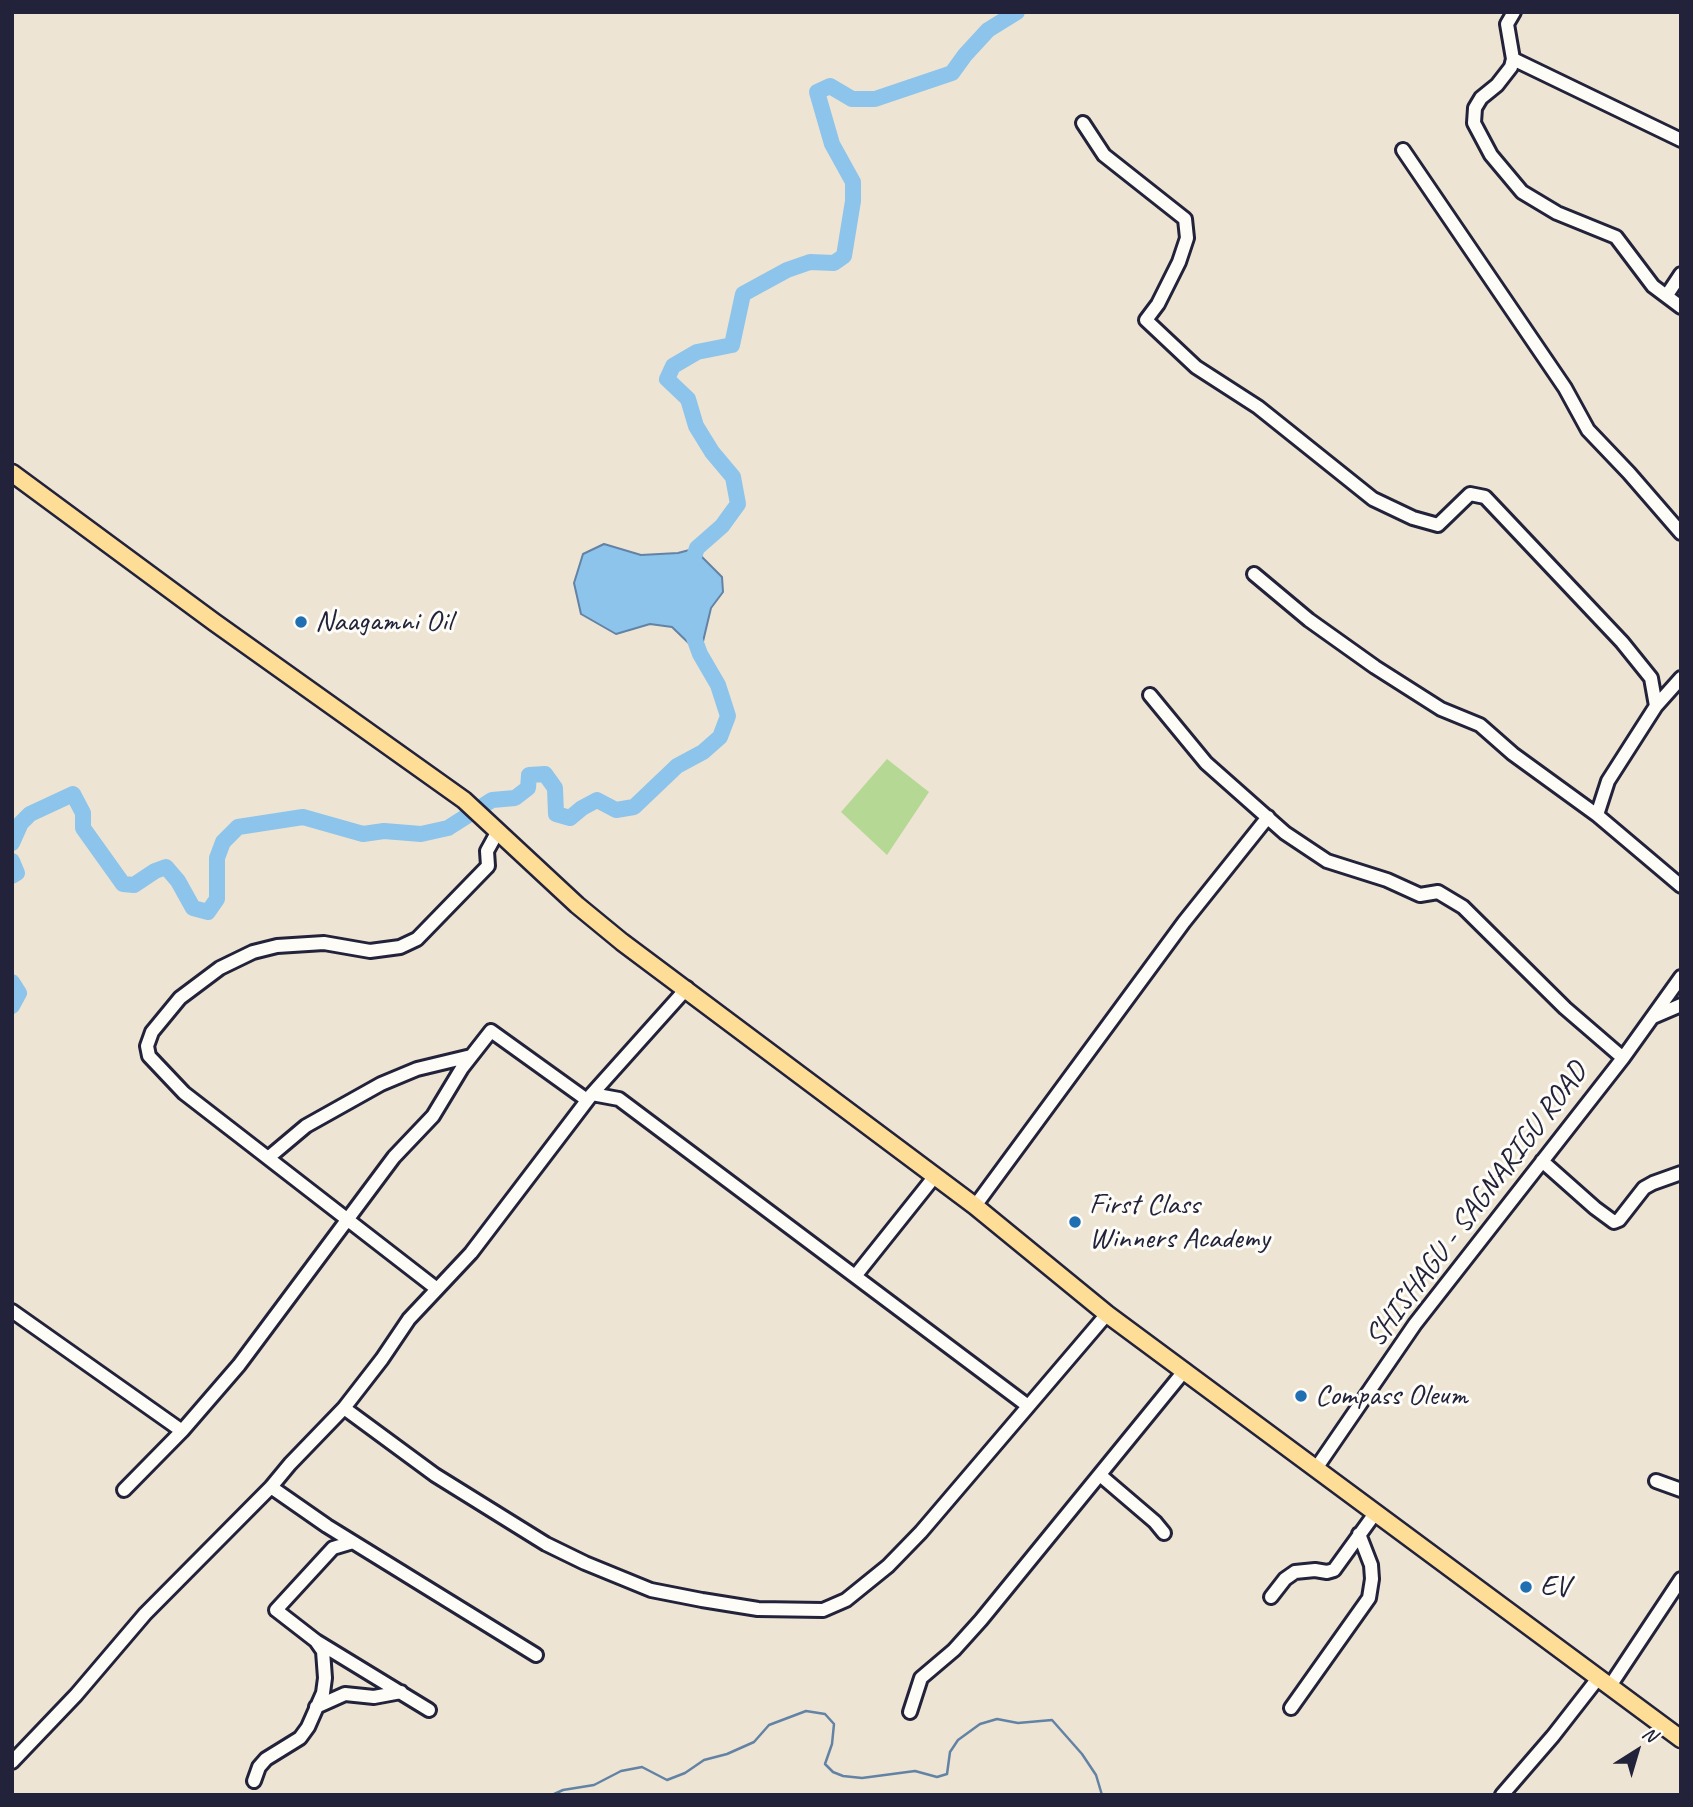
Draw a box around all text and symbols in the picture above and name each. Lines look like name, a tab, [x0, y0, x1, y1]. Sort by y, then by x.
place label: Naagamni Oil	[315, 604, 452, 640]
marker: Naagamni Oil	[293, 614, 309, 630]
street label: SHISHAGU - SAGNARIGU ROAD	[1358, 1056, 1596, 1354]
place label: First Class Winners Academy	[1089, 1187, 1270, 1258]
marker: First Class Winners Academy	[1067, 1214, 1083, 1230]
place label: Compass Oleum	[1315, 1378, 1467, 1414]
marker: Compass Oleum	[1293, 1388, 1309, 1404]
place label: EV	[1540, 1569, 1570, 1605]
marker: EV	[1518, 1579, 1534, 1595]
north arrow	[1602, 1716, 1672, 1786]
text: N	[1638, 1721, 1662, 1747]

